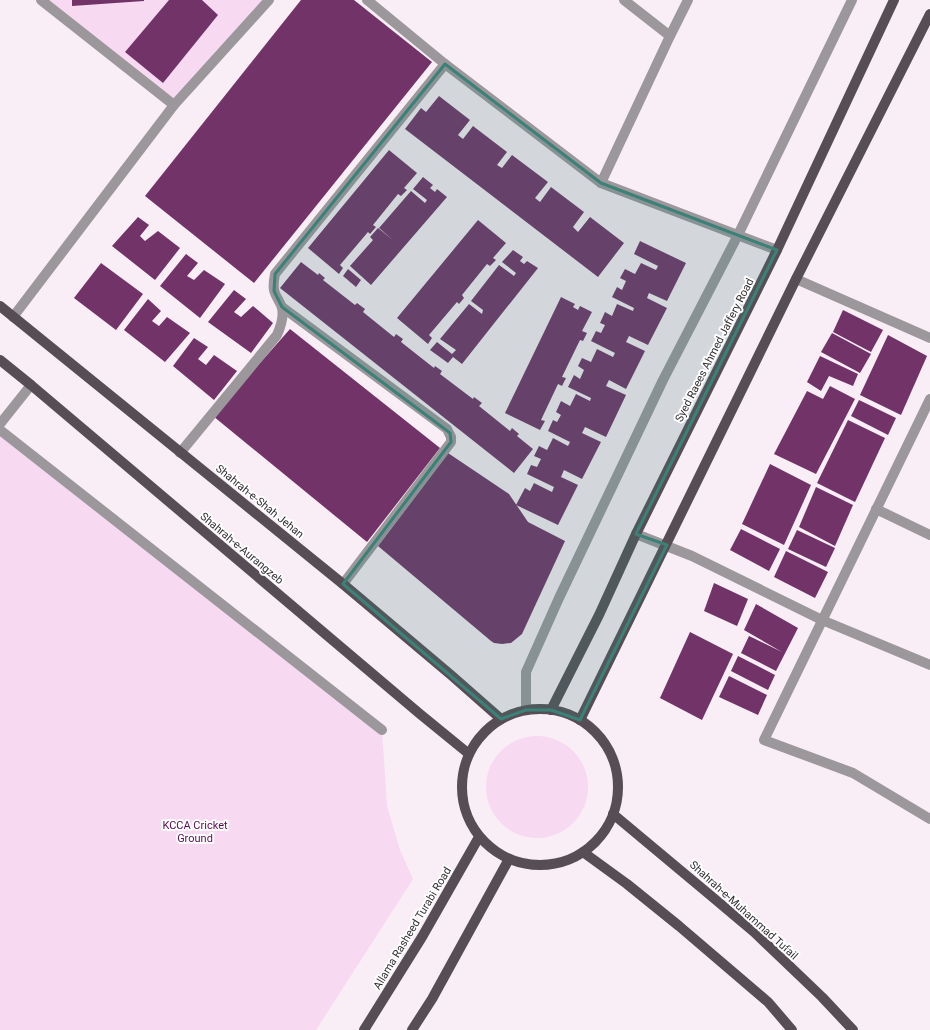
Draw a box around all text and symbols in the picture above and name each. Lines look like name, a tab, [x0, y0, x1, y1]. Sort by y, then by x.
street label: Syed Raees Ahmed Jaffery Road	[672, 276, 756, 424]
street label: Shahrah-e-Shah Jehan	[213, 462, 306, 541]
street label: Shahrah-e-Aurangzeb	[198, 510, 286, 587]
park label: KCCA Cricket Ground	[162, 819, 228, 845]
street label: Shahrah-e-Muhammad Tufail	[687, 858, 800, 962]
street label: Allama Rasheed Turabi Road	[371, 865, 454, 992]

